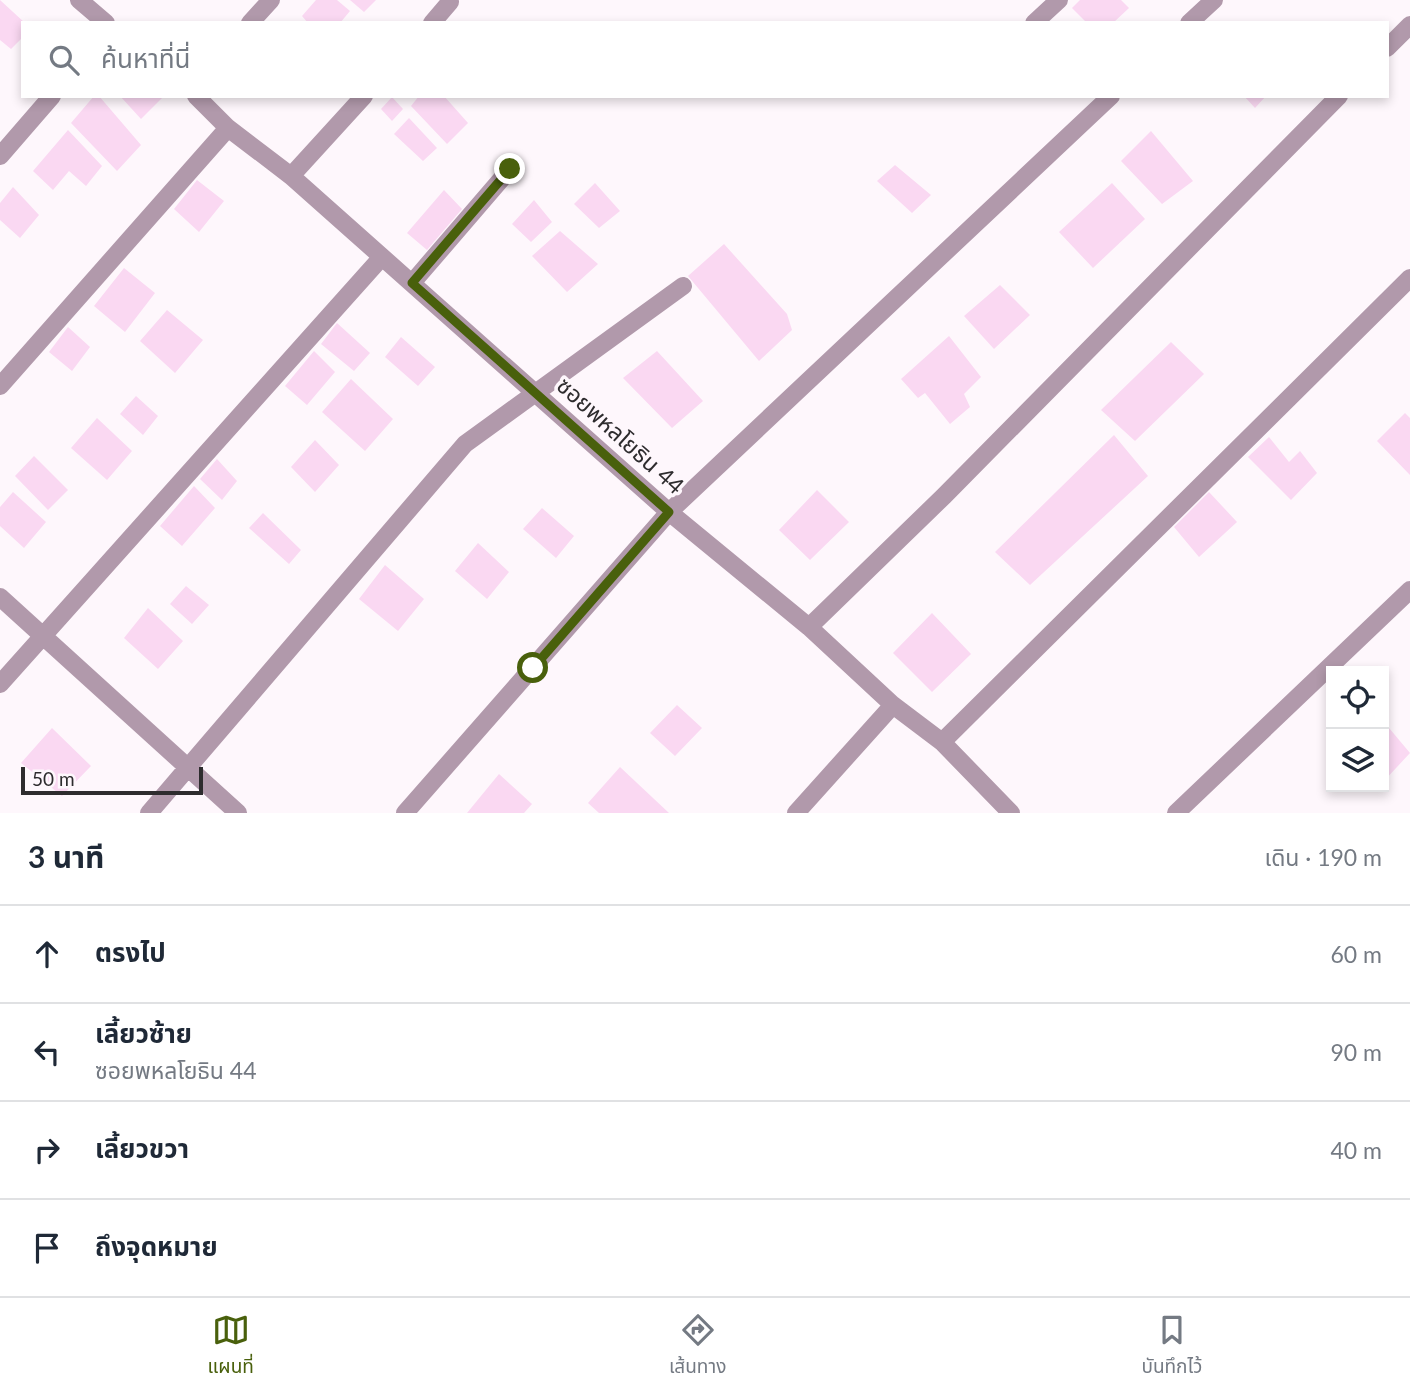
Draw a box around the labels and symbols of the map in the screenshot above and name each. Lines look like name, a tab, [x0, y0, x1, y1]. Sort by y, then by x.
route end	[494, 153, 525, 184]
street label: ซอยพหลโยธิน 44	[552, 371, 690, 499]
route start	[517, 652, 548, 683]
scale bar	[21, 764, 203, 796]

